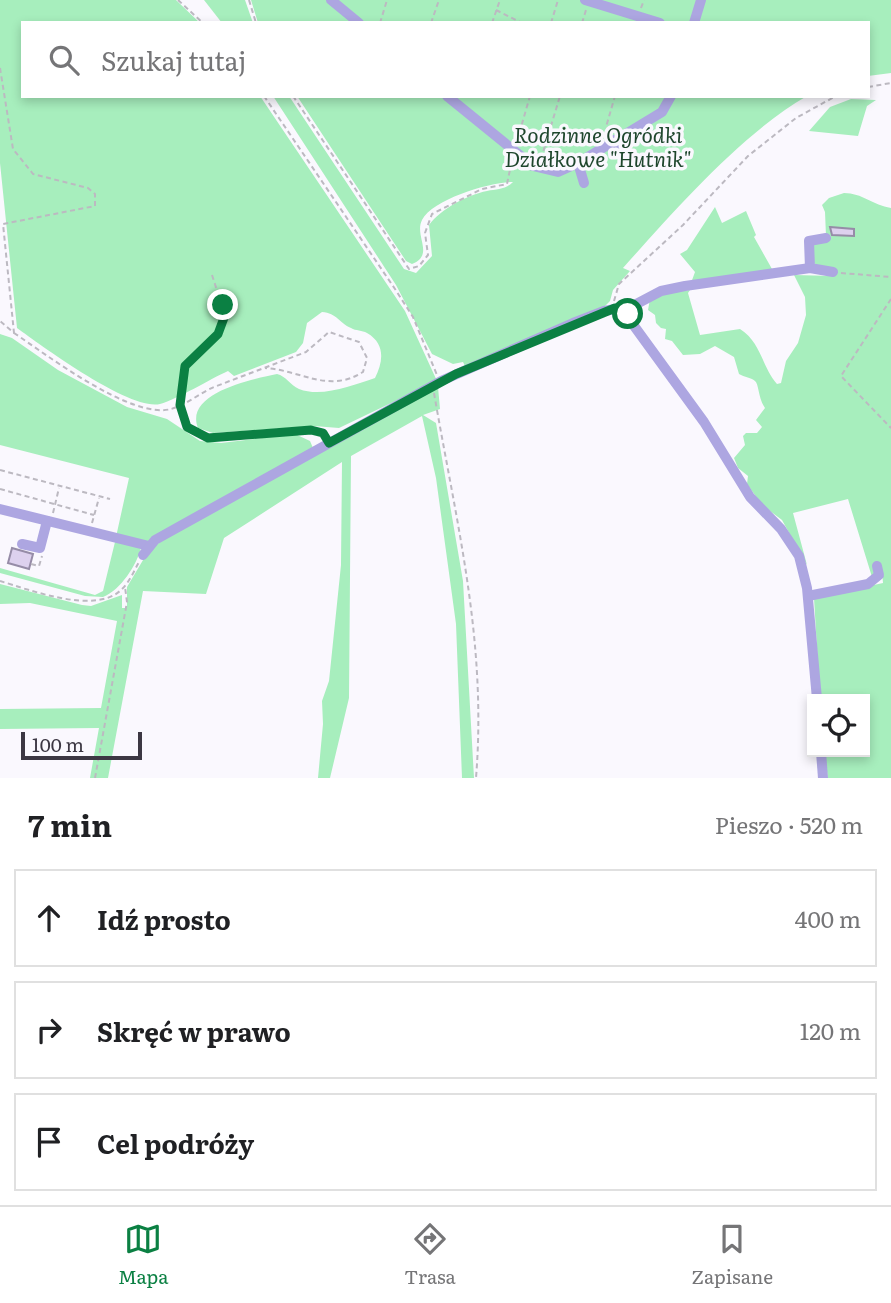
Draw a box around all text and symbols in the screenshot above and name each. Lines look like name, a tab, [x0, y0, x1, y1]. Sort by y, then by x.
search box	[21, 21, 870, 98]
text: Szukaj tutaj	[101, 40, 246, 79]
icon: search	[45, 41, 83, 79]
park label: Rodzinne Ogródki Działkowe "Hutnik"	[504, 118, 692, 173]
route end	[207, 289, 238, 320]
route start	[612, 298, 643, 329]
map controls	[807, 694, 870, 757]
button: locate	[807, 694, 870, 757]
scale bar	[21, 729, 142, 761]
text: 100 m	[32, 730, 84, 758]
text: 7 min	[28, 802, 112, 846]
text: Pieszo · 520 m	[715, 807, 863, 841]
icon: ahead	[30, 899, 68, 937]
text: Idź prosto	[97, 899, 231, 938]
text: 400 m	[795, 901, 861, 935]
icon: right	[30, 1011, 68, 1049]
text: Skręć w prawo	[97, 1011, 291, 1050]
text: 120 m	[800, 1013, 861, 1047]
icon: arrive	[30, 1123, 68, 1161]
text: Cel podróży	[97, 1123, 254, 1162]
tab: Mapa	[118, 1220, 169, 1290]
tab: Trasa	[404, 1220, 456, 1290]
tab: Zapisane	[692, 1220, 773, 1290]

